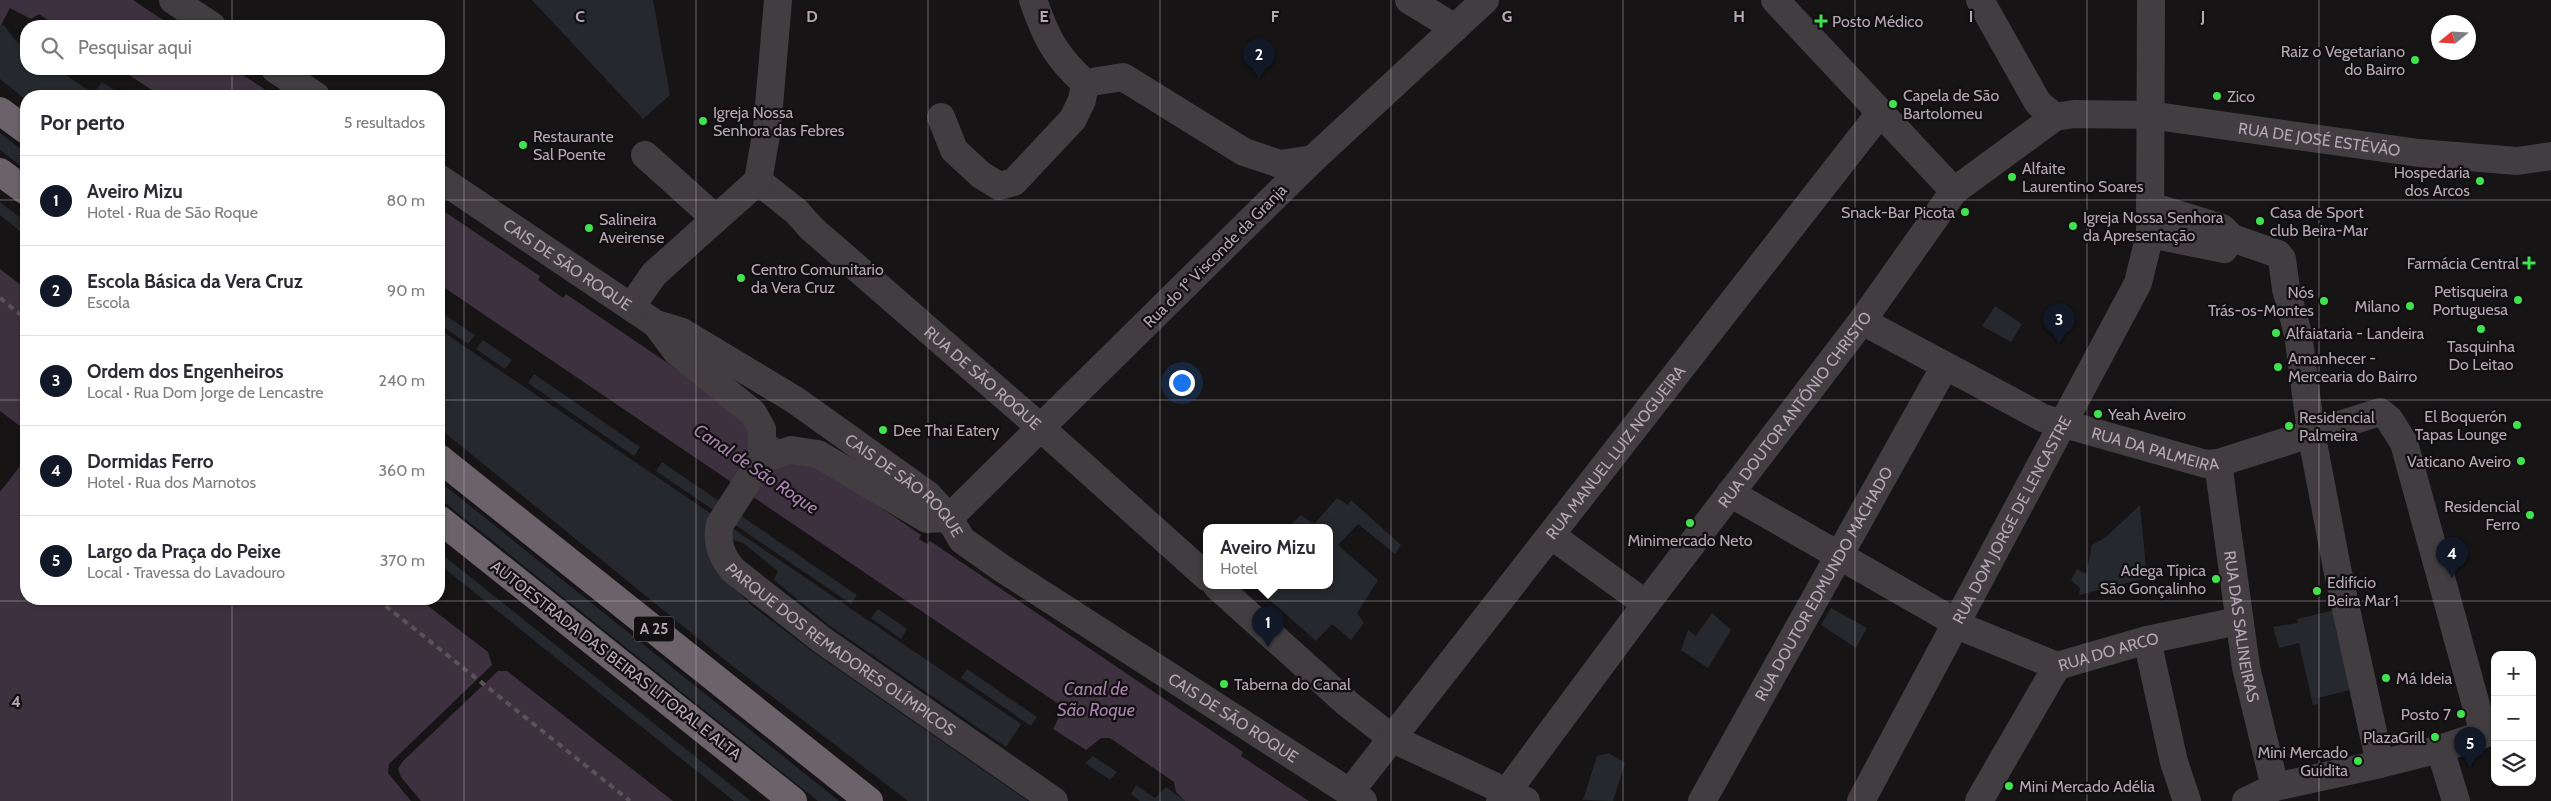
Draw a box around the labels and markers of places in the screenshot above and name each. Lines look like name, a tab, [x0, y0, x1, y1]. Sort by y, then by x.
place label: Posto Médico	[1832, 12, 1924, 31]
marker: Posto Médico	[1814, 14, 1828, 28]
pin: 2	[1243, 38, 1275, 79]
place label: Raiz o Vegetariano do Bairro	[2281, 42, 2405, 79]
marker: Raiz o Vegetariano do Bairro	[2409, 54, 2421, 66]
place label: Capela de São Bartolomeu	[1903, 86, 1999, 123]
place label: Zico	[2227, 87, 2255, 106]
marker: Zico	[2211, 90, 2223, 102]
marker: Capela de São Bartolomeu	[1887, 98, 1899, 110]
place label: Igreja Nossa Senhora das Febres	[713, 103, 845, 140]
marker: Igreja Nossa Senhora das Febres	[697, 115, 709, 127]
place label: Restaurante Sal Poente	[533, 127, 614, 164]
marker: Restaurante Sal Poente	[517, 139, 529, 151]
place label: Alfaite Laurentino Soares	[2022, 159, 2144, 196]
place label: Hospedaria dos Arcos	[2394, 163, 2470, 200]
marker: Alfaite Laurentino Soares	[2006, 171, 2018, 183]
marker: Hospedaria dos Arcos	[2474, 175, 2486, 187]
place label: Snack-Bar Picota	[1841, 203, 1955, 222]
place label: Casa de Sport club Beira-Mar	[2270, 203, 2369, 240]
marker: Snack-Bar Picota	[1959, 206, 1971, 218]
place label: Igreja Nossa Senhora da Apresentação	[2083, 208, 2224, 245]
place label: Salineira Aveirense	[599, 210, 664, 247]
marker: Casa de Sport club Beira-Mar	[2254, 215, 2266, 227]
marker: Igreja Nossa Senhora da Apresentação	[2067, 220, 2079, 232]
marker: Salineira Aveirense	[583, 222, 595, 234]
place label: Farmácia Central	[2407, 254, 2519, 273]
marker: Farmácia Central	[2523, 257, 2535, 269]
place label: Centro Comunitario da Vera Cruz	[751, 260, 884, 297]
marker: Centro Comunitario da Vera Cruz	[735, 272, 747, 284]
place label: Petisqueira Portuguesa	[2433, 282, 2508, 319]
place label: Nós Trás-os-Montes	[2208, 283, 2314, 320]
marker: Petisqueira Portuguesa	[2512, 294, 2524, 306]
marker: Nós Trás-os-Montes	[2318, 295, 2330, 307]
place label: Milano	[2355, 297, 2400, 316]
marker: Milano	[2404, 300, 2416, 312]
pin: 3	[2043, 303, 2075, 344]
marker: Tasquinha Do Leitao	[2475, 323, 2487, 335]
place label: Alfaiataria - Landeira	[2286, 324, 2425, 343]
marker: Alfaiataria - Landeira	[2270, 327, 2282, 339]
place label: Tasquinha Do Leitao	[2447, 337, 2515, 374]
place label: Amanhecer - Mercearia do Bairro	[2288, 349, 2417, 386]
marker: Amanhecer - Mercearia do Bairro	[2272, 361, 2284, 373]
place label: Yeah Aveiro	[2107, 405, 2186, 424]
place label: El Boquerón Tapas Lounge	[2415, 407, 2507, 444]
marker: Yeah Aveiro	[2092, 408, 2104, 420]
place label: Residencial Palmeira	[2299, 408, 2375, 445]
marker: El Boquerón Tapas Lounge	[2511, 419, 2523, 431]
marker: Residencial Palmeira	[2283, 420, 2295, 432]
place label: Dee Thai Eatery	[893, 421, 999, 440]
marker: Dee Thai Eatery	[877, 424, 889, 436]
place label: Vaticano Aveiro	[2407, 452, 2511, 471]
marker: Vaticano Aveiro	[2515, 455, 2527, 467]
place label: Residencial Ferro	[2444, 497, 2520, 534]
marker: Residencial Ferro	[2524, 509, 2536, 521]
marker: Minimercado Neto	[1684, 517, 1696, 529]
place label: Minimercado Neto	[1627, 531, 1753, 550]
pin: 4	[2436, 537, 2468, 578]
place label: Adega Típica São Gonçalinho	[2100, 561, 2206, 598]
marker: Adega Típica São Gonçalinho	[2210, 573, 2222, 585]
place label: Edifício Beira Mar 1	[2327, 573, 2399, 610]
marker: Edifício Beira Mar 1	[2311, 585, 2323, 597]
pin: 1	[1252, 606, 1284, 647]
place label: Má Ideia	[2396, 669, 2452, 688]
marker: Má Ideia	[2380, 672, 2392, 684]
place label: Taberna do Canal	[1234, 675, 1351, 694]
marker: Taberna do Canal	[1218, 678, 1230, 690]
place label: Posto 7	[2401, 705, 2451, 724]
marker: Posto 7	[2455, 708, 2467, 720]
pin: 5	[2454, 727, 2486, 768]
place label: PlazaGrill	[2363, 728, 2425, 747]
marker: PlazaGrill	[2429, 731, 2441, 743]
place label: Mini Mercado Guidita	[2257, 743, 2348, 780]
marker: Mini Mercado Guidita	[2352, 755, 2364, 767]
place label: Mini Mercado Adélia	[2019, 777, 2155, 796]
marker: Mini Mercado Adélia	[2003, 780, 2015, 792]

